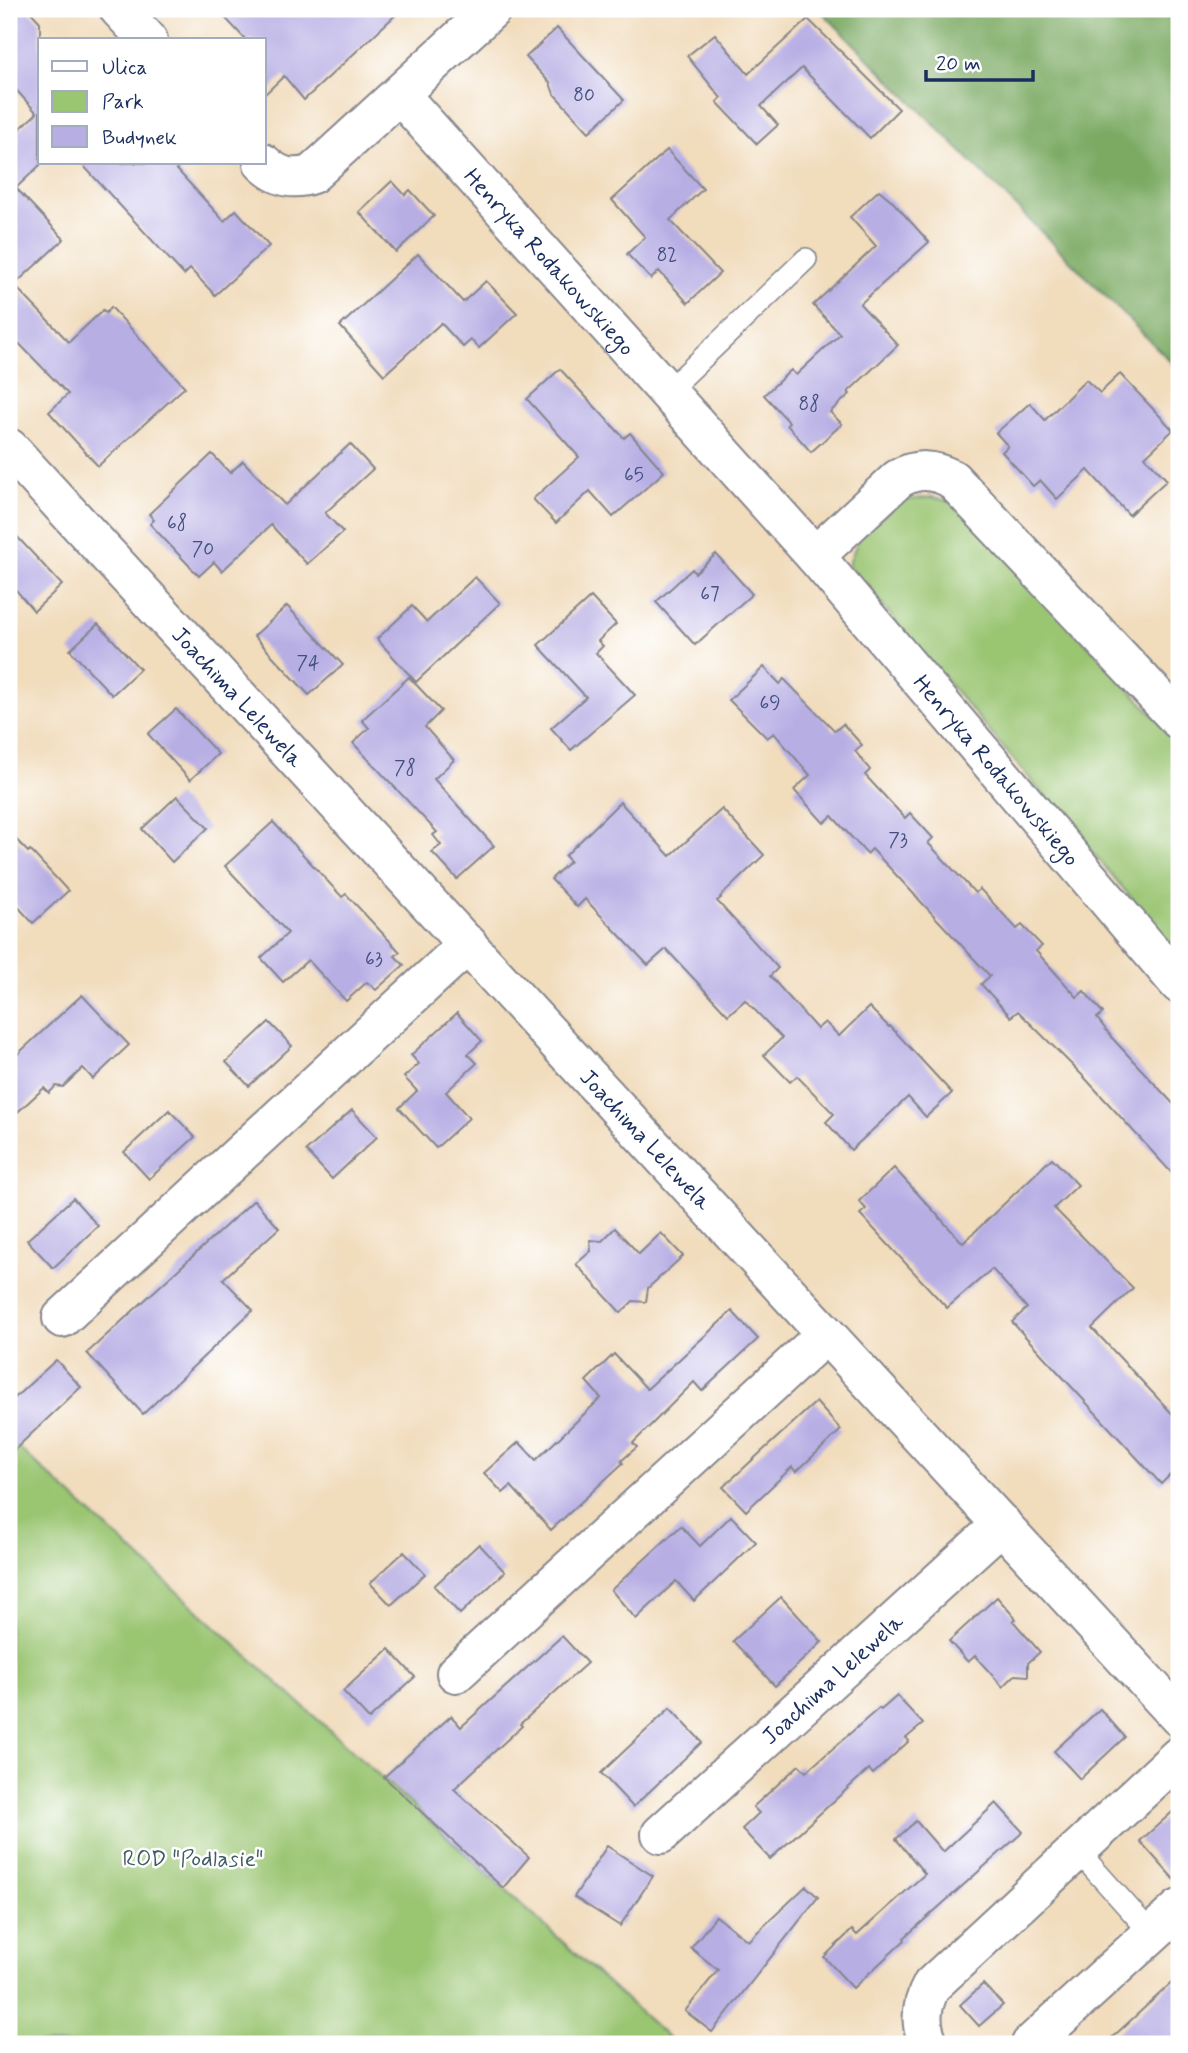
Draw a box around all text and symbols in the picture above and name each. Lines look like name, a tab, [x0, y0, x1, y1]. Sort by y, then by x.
legend	[38, 38, 266, 164]
scale bar	[926, 38, 1032, 82]
text: 20 m	[936, 50, 981, 78]
text: Ulica	[102, 54, 147, 82]
house number: 80	[573, 83, 595, 108]
text: Park	[102, 88, 144, 116]
text: Budynek	[102, 124, 177, 152]
street label: Henryka Rodakowskiego	[456, 163, 641, 363]
house number: 82	[657, 243, 677, 268]
house number: 88	[798, 392, 820, 417]
house number: 65	[624, 463, 644, 488]
house number: 68	[167, 511, 187, 536]
house number: 70	[192, 537, 214, 562]
house number: 67	[700, 582, 720, 607]
street label: Joachima Lelewela	[164, 621, 309, 775]
house number: 74	[296, 651, 320, 676]
street label: Henryka Rodakowskiego	[905, 669, 1085, 873]
house number: 69	[759, 691, 781, 716]
house number: 78	[394, 756, 416, 781]
house number: 73	[888, 828, 908, 853]
house number: 63	[365, 947, 383, 972]
street label: Joachima Lelewela	[572, 1064, 717, 1217]
street label: Joachima Lelewela	[756, 1608, 911, 1752]
park label: ROD "Podlasie"	[123, 1845, 263, 1875]

